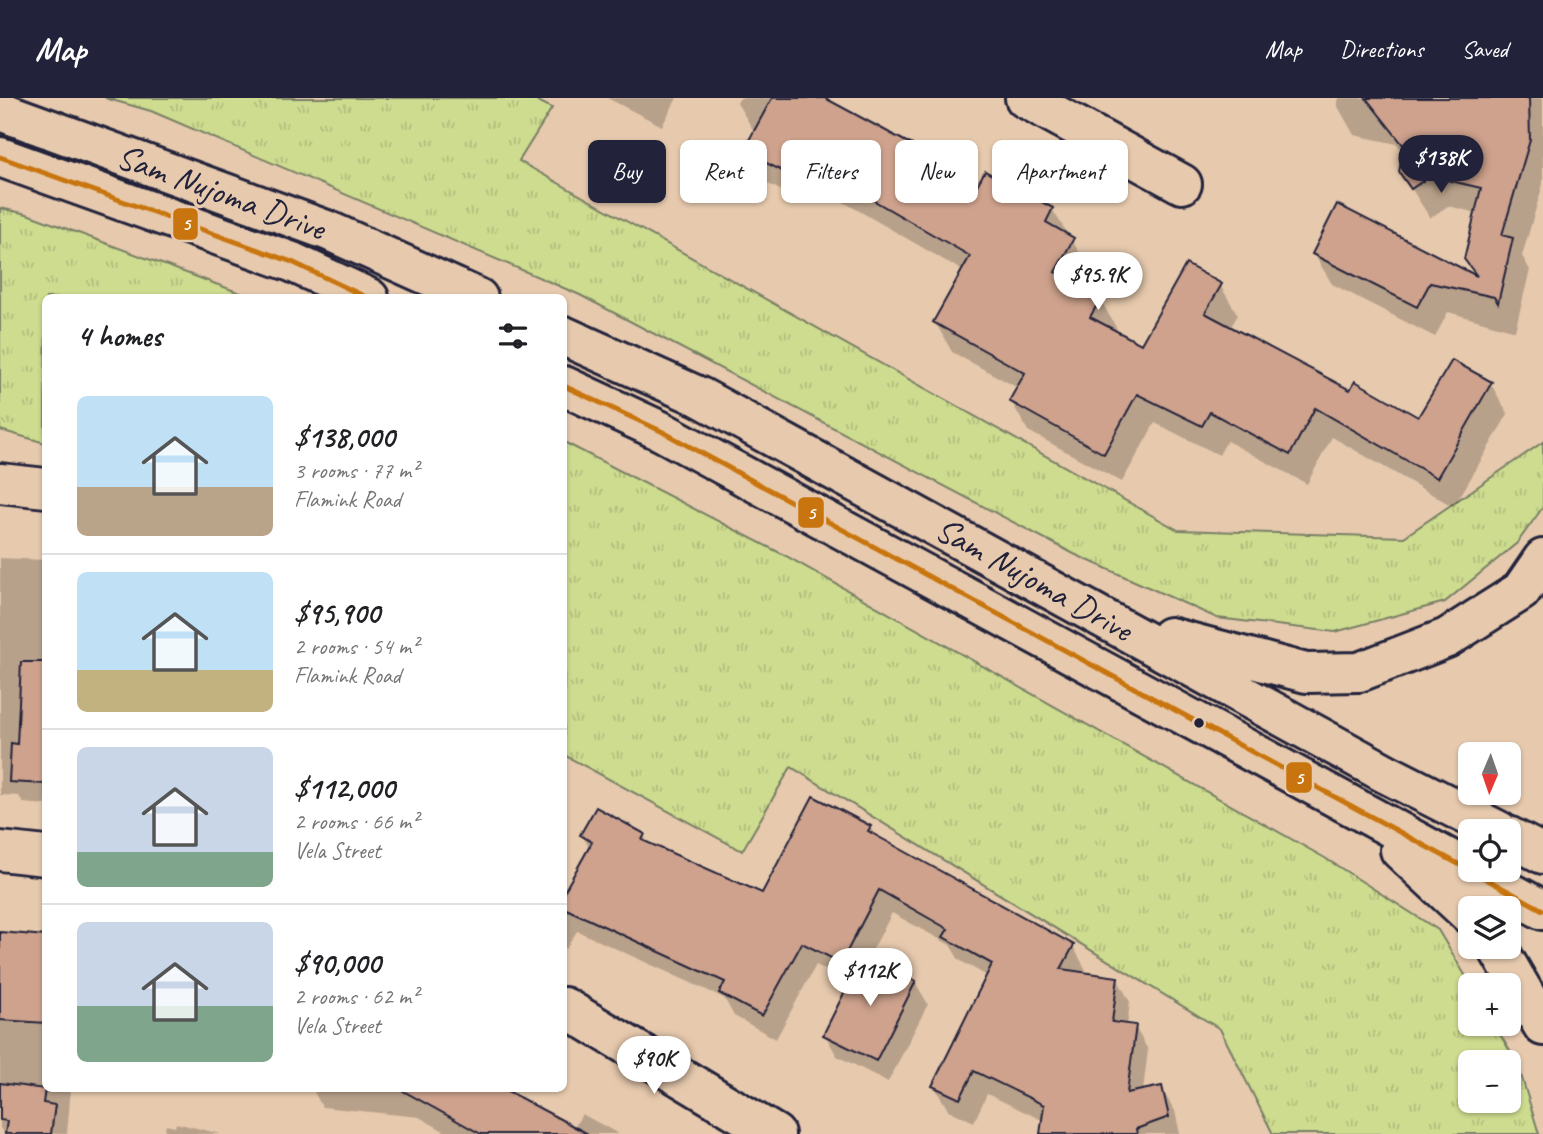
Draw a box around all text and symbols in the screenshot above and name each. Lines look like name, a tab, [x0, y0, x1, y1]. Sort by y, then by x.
text: Map	[35, 28, 86, 70]
text: Map	[1265, 34, 1302, 64]
text: Directions	[1340, 34, 1423, 64]
text: Saved	[1461, 34, 1508, 64]
street label: Sam Nujoma Drive	[111, 134, 334, 251]
pin: $138K	[1392, 136, 1490, 195]
chip: Buy	[588, 140, 666, 203]
chip: Rent	[680, 140, 767, 203]
chip: Filters	[781, 140, 881, 203]
chip: New	[895, 140, 978, 203]
chip: Apartment	[992, 140, 1128, 203]
text: $138K	[1414, 143, 1468, 172]
line badge: 5	[172, 207, 199, 241]
text: 5	[182, 212, 192, 236]
pin: $95.9K	[1041, 252, 1155, 312]
text: $95.9K	[1070, 260, 1126, 289]
text: 4 homes	[77, 317, 162, 355]
icon: filters	[494, 317, 532, 355]
text: $138,000	[294, 418, 394, 456]
icon: home	[133, 424, 217, 508]
text: 3 rooms · 77 m²	[294, 456, 418, 485]
text: Flamink Road	[294, 485, 401, 514]
line badge: 5	[797, 496, 825, 529]
text: 5	[807, 501, 817, 525]
street label: Sam Nujoma Drive	[928, 506, 1143, 653]
text: $95,900	[294, 594, 380, 632]
icon: home	[133, 600, 217, 684]
text: 2 rooms · 54 m²	[294, 632, 418, 661]
text: Flamink Road	[294, 661, 401, 690]
unlabelled marker	[1192, 716, 1206, 730]
north arrow	[1458, 742, 1521, 805]
map controls	[1458, 742, 1521, 1113]
line badge: 5	[1285, 761, 1313, 794]
text: 5	[1295, 766, 1305, 790]
text: $112,000	[294, 769, 394, 807]
icon: home	[133, 775, 217, 859]
text: 2 rooms · 66 m²	[294, 807, 418, 836]
button: locate	[1458, 819, 1521, 882]
text: Vela Street	[294, 836, 381, 865]
button: layers	[1458, 896, 1521, 959]
text: $90,000	[294, 944, 381, 982]
pin: $112K	[821, 948, 919, 1008]
icon: home	[133, 950, 217, 1034]
text: $112K	[843, 956, 897, 985]
button: +	[1458, 973, 1521, 1036]
text: 2 rooms · 62 m²	[294, 982, 418, 1011]
text: Vela Street	[294, 1011, 381, 1040]
pin: $90K	[613, 1037, 695, 1096]
text: $90K	[633, 1044, 675, 1073]
button: −	[1458, 1050, 1521, 1113]

